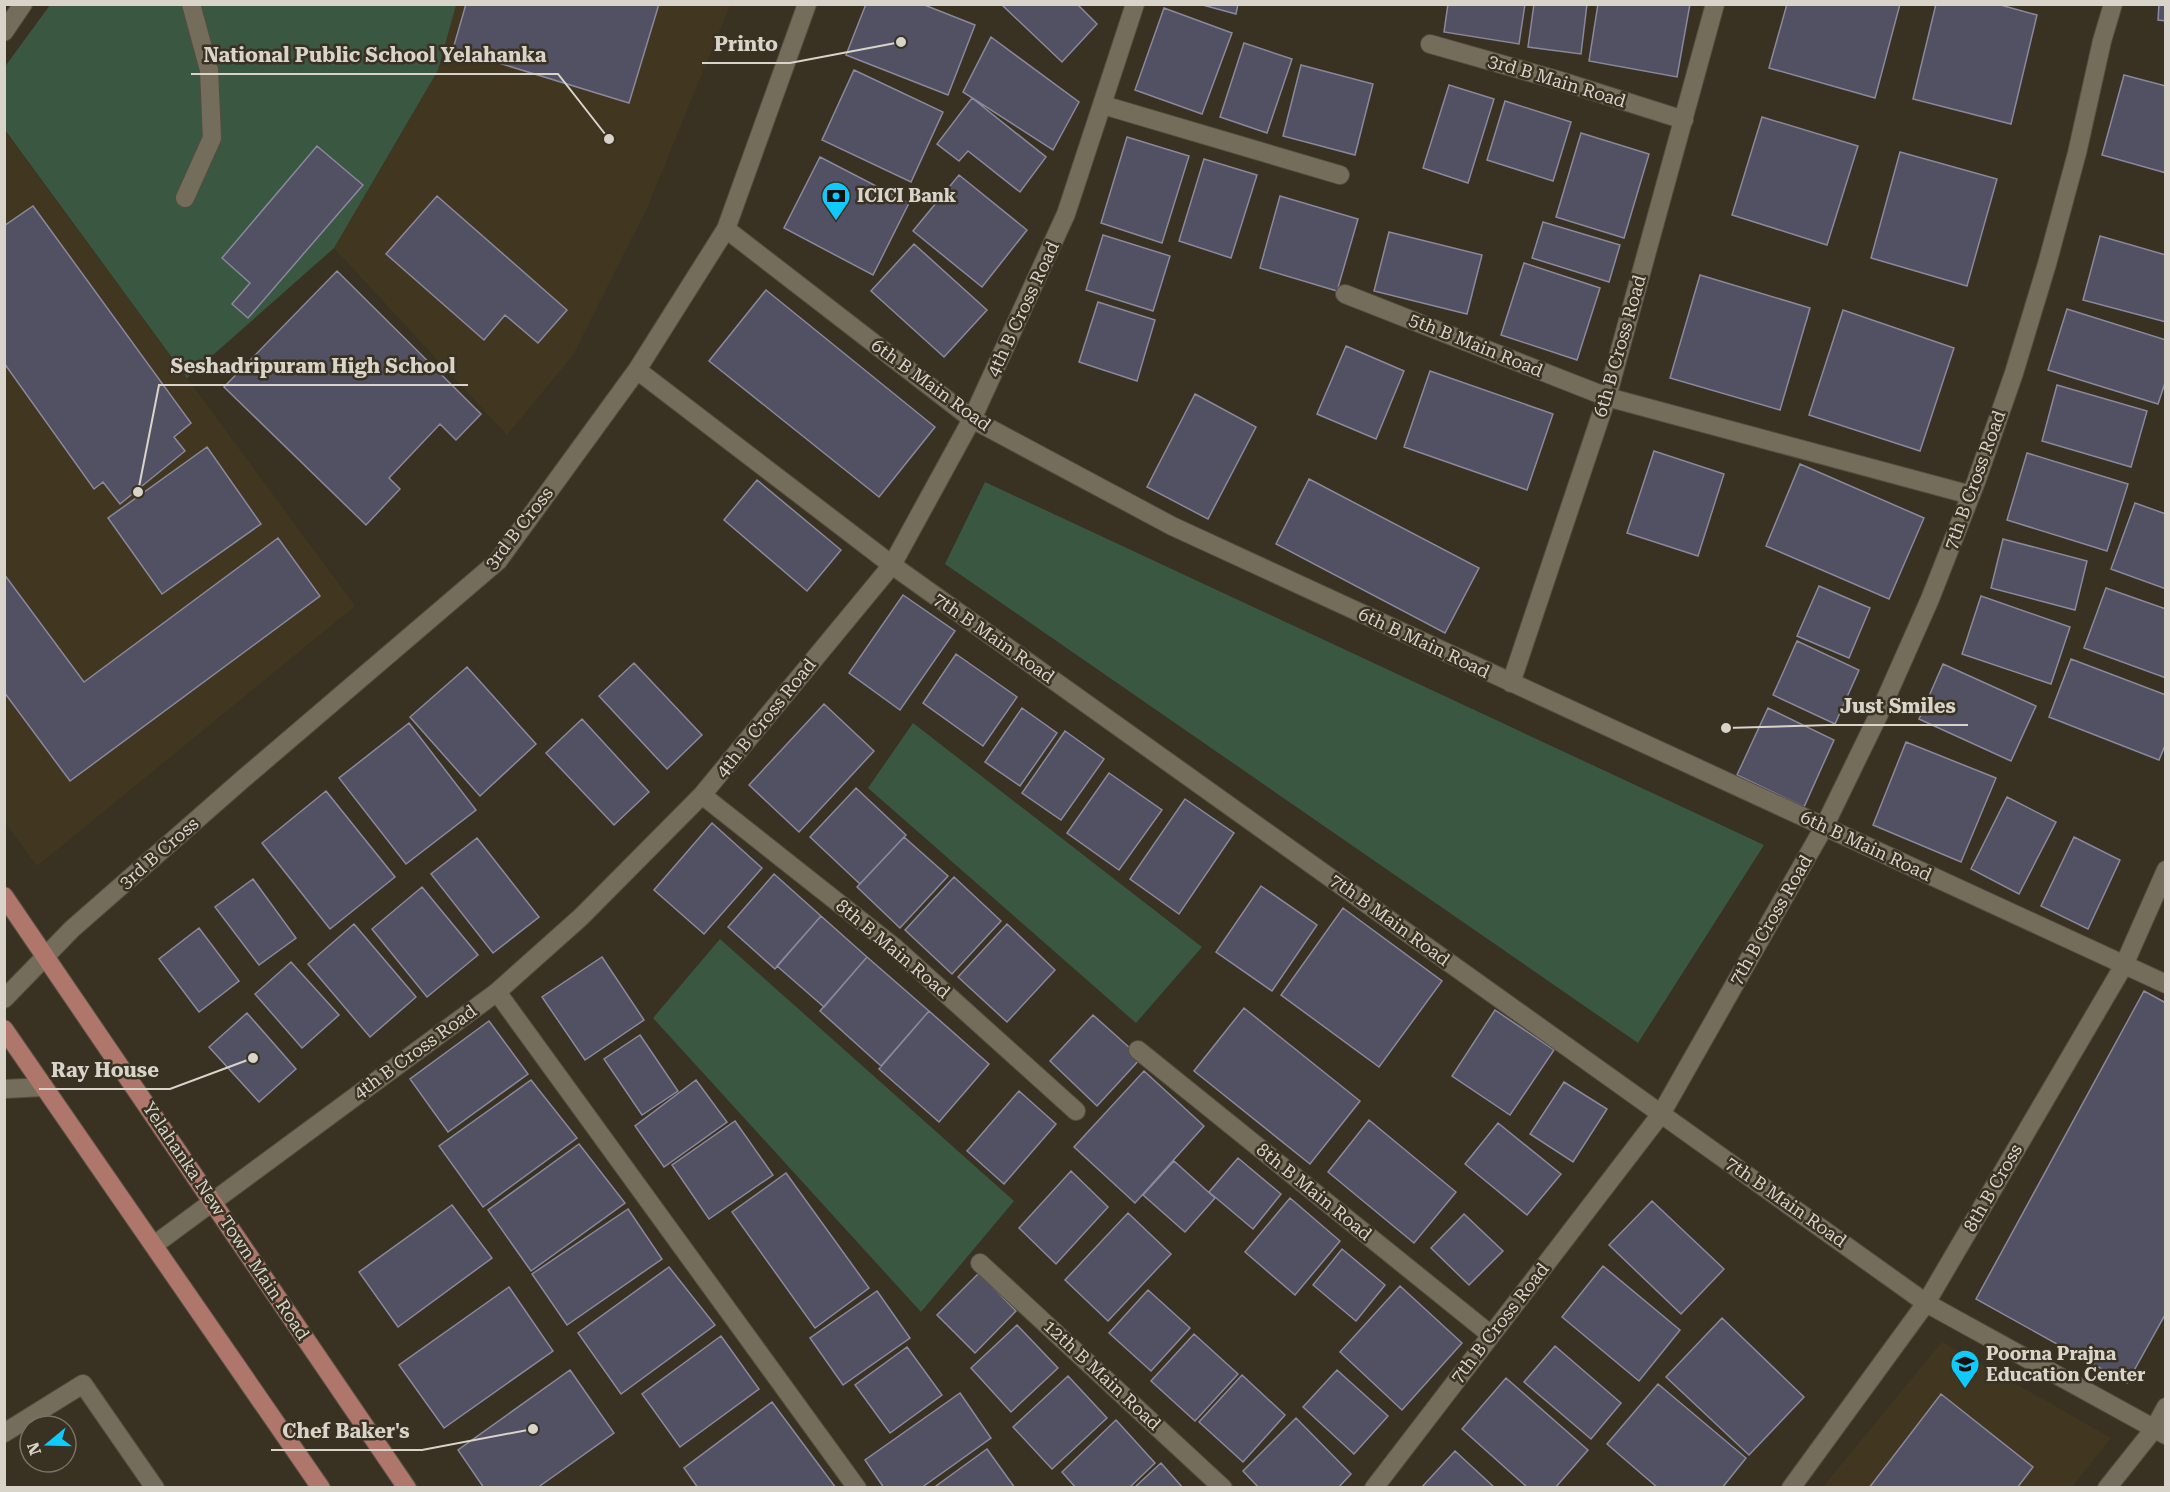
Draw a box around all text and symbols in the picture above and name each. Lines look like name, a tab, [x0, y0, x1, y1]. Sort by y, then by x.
callout: Printo	[702, 25, 790, 63]
text: Printo	[714, 32, 778, 56]
callout: National Public School Yelahanka	[191, 36, 558, 74]
text: National Public School Yelahanka	[203, 43, 547, 67]
street label: 3rd B Main Road	[1486, 50, 1629, 112]
bank icon: ICICI Bank	[820, 180, 852, 222]
place label: ICICI Bank	[857, 185, 957, 206]
street label: 4th B Cross Road	[982, 237, 1063, 380]
street label: 6th B Cross Road	[1589, 272, 1650, 419]
street label: 5th B Main Road	[1406, 308, 1547, 381]
street label: 6th B Main Road	[868, 334, 995, 435]
callout: Seshadripuram High School	[159, 347, 468, 385]
text: Seshadripuram High School	[171, 354, 456, 378]
street label: 7th B Cross Road	[1940, 407, 2010, 552]
street label: 3rd B Cross	[480, 483, 557, 573]
street label: 7th B Main Road	[930, 588, 1059, 687]
street label: 6th B Main Road	[1355, 603, 1494, 682]
street label: 4th B Cross Road	[711, 654, 820, 781]
callout: Just Smiles	[1828, 687, 1968, 725]
text: Just Smiles	[1840, 694, 1956, 718]
street label: 6th B Main Road	[1797, 806, 1936, 885]
street label: 3rd B Cross	[115, 812, 203, 893]
street label: 7th B Cross Road	[1725, 851, 1817, 988]
street label: 7th B Main Road	[1327, 869, 1454, 970]
street label: 8th B Main Road	[832, 895, 955, 1003]
street label: 4th B Cross Road	[349, 1000, 481, 1103]
callout: Ray House	[39, 1051, 170, 1089]
text: Ray House	[51, 1058, 159, 1082]
street label: Yelahanka New Town Main Road	[139, 1098, 314, 1344]
street label: 8th B Main Road	[1252, 1139, 1377, 1245]
street label: 8th B Cross	[1959, 1140, 2026, 1235]
street label: 7th B Main Road	[1722, 1152, 1851, 1251]
street label: 7th B Cross Road	[1446, 1258, 1553, 1387]
street label: 12th B Main Road	[1039, 1315, 1166, 1435]
place label: Poorna Prajna Education Center	[1986, 1343, 2145, 1385]
school or university icon: Poorna Prajna Education Center	[1949, 1348, 1981, 1390]
callout: Chef Baker's	[271, 1412, 422, 1450]
north arrow	[18, 1414, 78, 1474]
text: Chef Baker's	[282, 1419, 410, 1443]
text: N	[23, 1440, 45, 1458]

